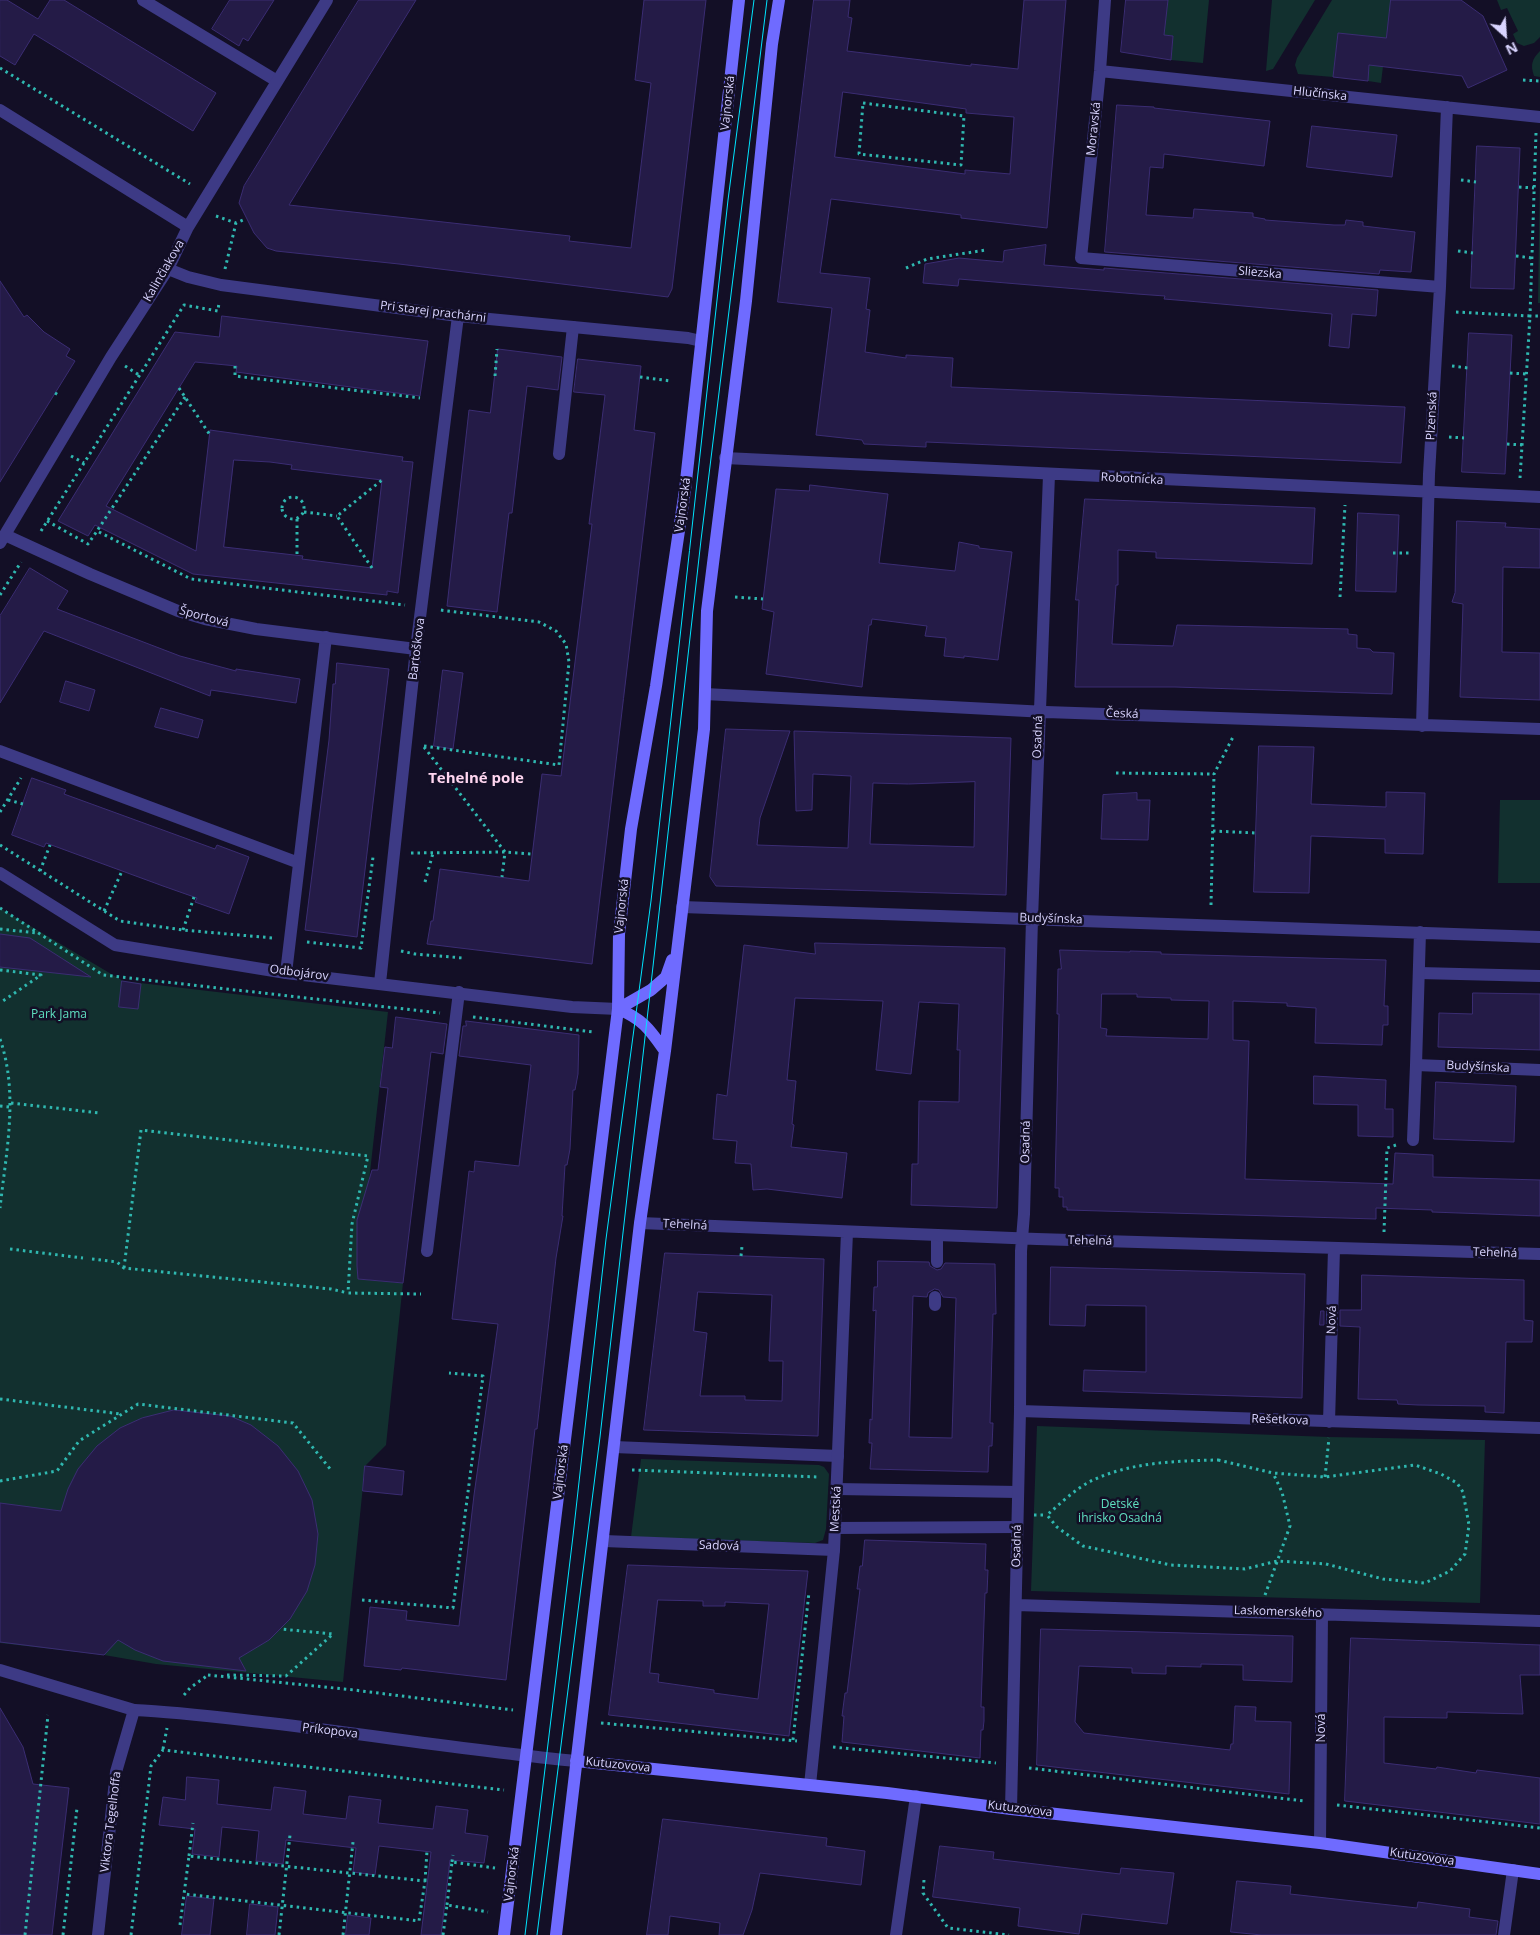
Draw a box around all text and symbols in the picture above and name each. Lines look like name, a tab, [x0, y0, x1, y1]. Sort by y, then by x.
north arrow	[1480, 10, 1530, 60]
text: N	[1503, 38, 1521, 60]
street label: Vajnorská	[718, 75, 738, 131]
street label: Hlučínska	[1292, 84, 1348, 104]
street label: Moravská	[1084, 101, 1104, 157]
street label: Kalinčiakova	[140, 237, 188, 305]
street label: Sliezska	[1238, 264, 1282, 282]
street label: Pri starej prachárni	[379, 298, 487, 326]
street label: Plzenská	[1424, 391, 1440, 441]
street label: Robotnícka	[1100, 470, 1164, 488]
street label: Vajnorská	[672, 477, 694, 533]
street label: Športová	[178, 604, 230, 630]
street label: Bartoškova	[406, 617, 428, 681]
street label: Česká	[1105, 706, 1139, 722]
street label: Osadná	[1030, 715, 1046, 759]
district label: Tehelné pole	[428, 770, 524, 788]
street label: Vajnorská	[612, 878, 632, 934]
street label: Budyšínska	[1019, 911, 1083, 927]
street label: Odbojárov	[269, 962, 329, 984]
park label: Park Jama	[31, 1008, 87, 1022]
street label: Budyšínska	[1446, 1058, 1510, 1076]
street label: Osadná	[1018, 1120, 1034, 1164]
street label: Tehelná	[662, 1217, 708, 1233]
street label: Tehelná	[1068, 1233, 1112, 1249]
street label: Tehelná	[1473, 1245, 1517, 1261]
street label: Nová	[1324, 1305, 1340, 1335]
street label: Rešetkova	[1251, 1412, 1309, 1428]
street label: Vajnorská	[551, 1444, 571, 1500]
street label: Mestská	[828, 1486, 844, 1532]
park label: Detské ihrisko Osadná	[1078, 1498, 1162, 1526]
street label: Osadná	[1009, 1524, 1025, 1568]
street label: Sadová	[699, 1538, 739, 1554]
street label: Laskomerského	[1234, 1603, 1322, 1621]
street label: Nová	[1315, 1714, 1329, 1742]
street label: Príkopova	[301, 1720, 359, 1742]
street label: Kutuzovova	[585, 1754, 651, 1776]
street label: Viktora Tegelhoffa	[98, 1771, 124, 1873]
street label: Kutuzovova	[987, 1798, 1053, 1820]
street label: Kutuzovova	[1389, 1845, 1455, 1869]
street label: Vajnorská	[502, 1846, 522, 1902]

